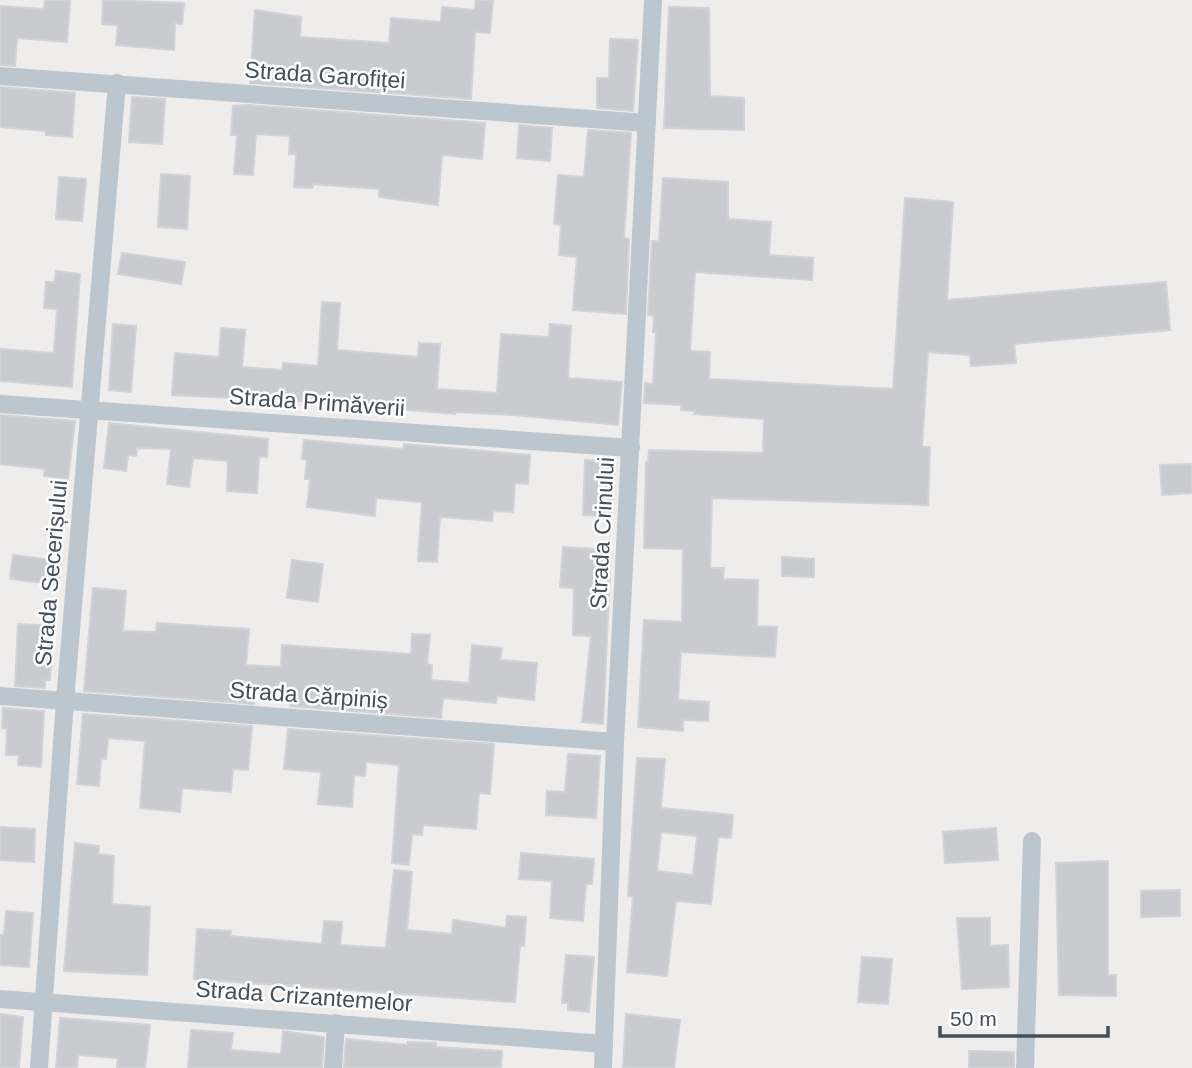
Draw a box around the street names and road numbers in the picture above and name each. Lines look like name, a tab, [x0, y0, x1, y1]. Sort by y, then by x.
street label: Strada Garofiței	[244, 56, 406, 94]
street label: Strada Primăverii	[228, 383, 406, 421]
street label: Strada Crinului	[585, 456, 619, 610]
street label: Strada Secerișului	[30, 479, 72, 667]
street label: Strada Cărpiniș	[229, 677, 389, 713]
street label: Strada Crizantemelor	[195, 975, 414, 1017]

